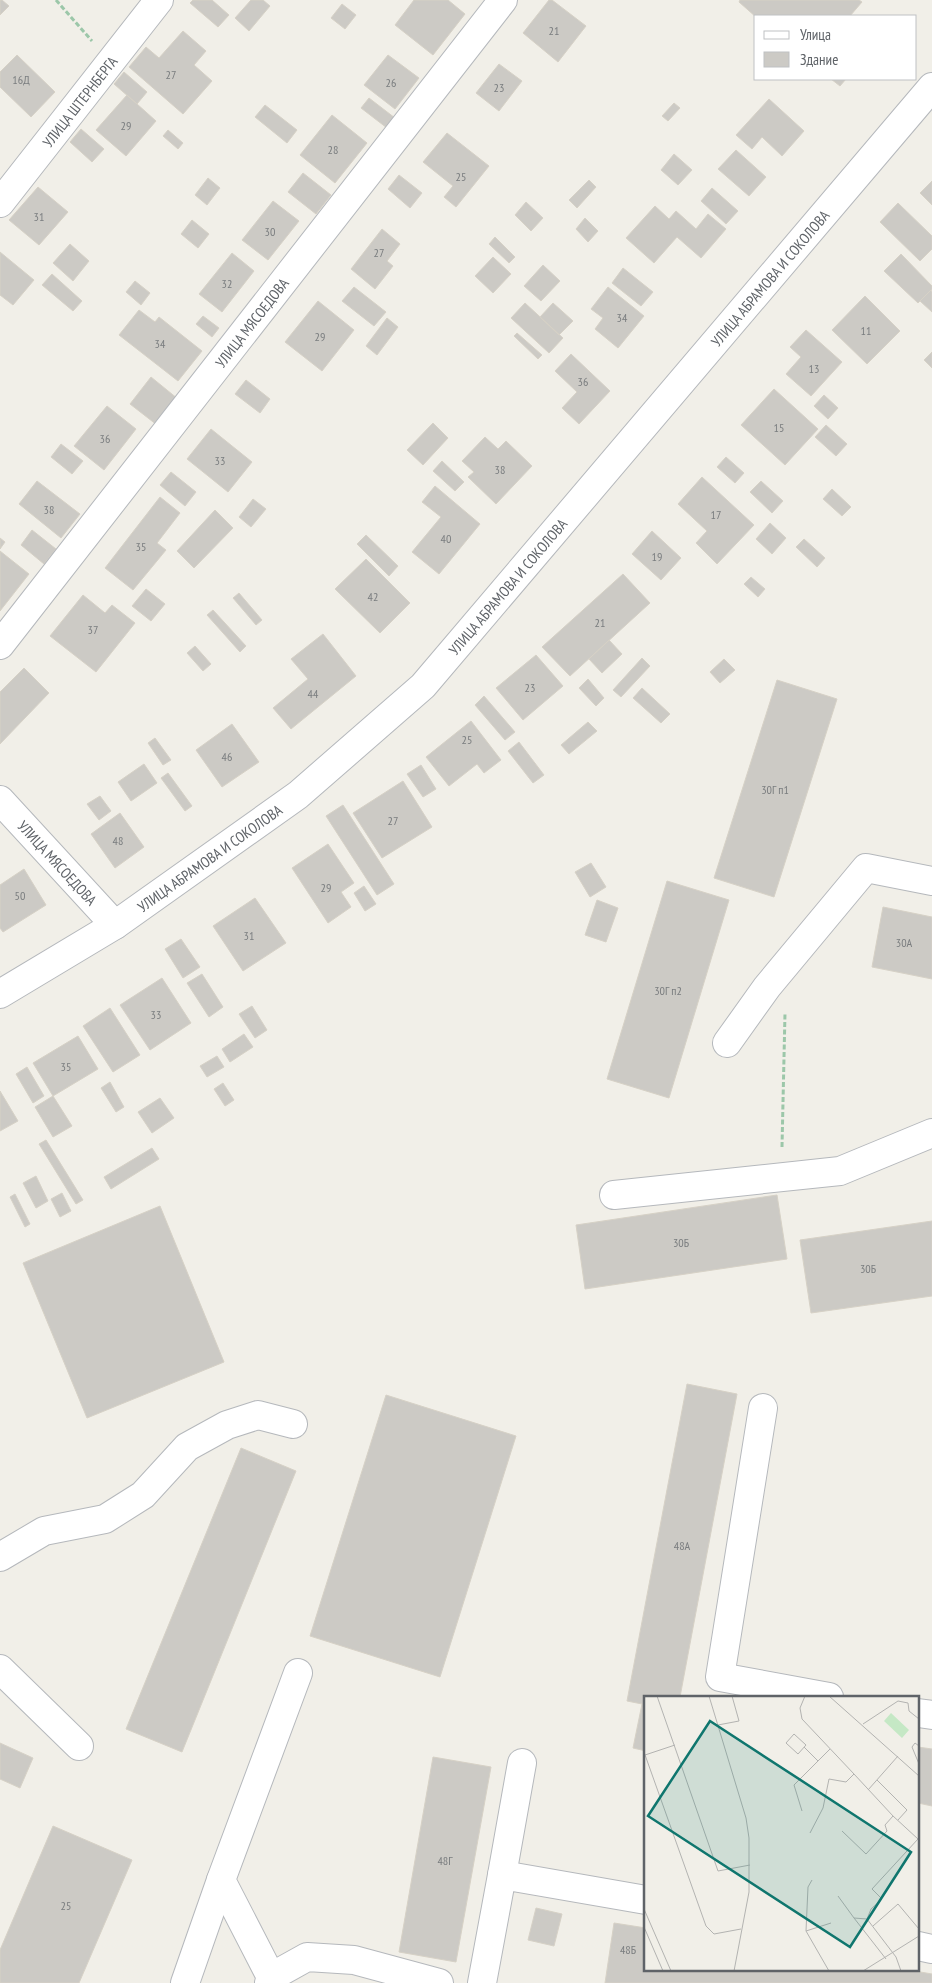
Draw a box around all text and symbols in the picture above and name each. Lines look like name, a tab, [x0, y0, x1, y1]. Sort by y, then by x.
legend	[754, 15, 917, 80]
house number: 21	[549, 23, 559, 38]
text: Улица	[800, 25, 831, 44]
text: Здание	[800, 50, 838, 69]
street label: УЛИЦА ШТЕРНБЕРГА	[38, 51, 122, 151]
house number: 27	[166, 67, 176, 82]
house number: 16Д	[12, 72, 30, 87]
house number: 26	[386, 75, 396, 90]
house number: 23	[494, 80, 504, 95]
house number: 29	[121, 118, 131, 133]
house number: 28	[328, 142, 338, 157]
house number: 25	[456, 169, 466, 184]
street label: УЛИЦА АБРАМОВА И СОКОЛОВА	[707, 205, 834, 350]
house number: 31	[34, 209, 44, 224]
house number: 30	[265, 224, 275, 239]
house number: 27	[374, 245, 384, 260]
street label: УЛИЦА МЯСОЕДОВА	[211, 273, 293, 371]
house number: 32	[222, 276, 232, 291]
house number: 34	[617, 310, 628, 325]
house number: 11	[861, 323, 871, 338]
house number: 29	[315, 329, 325, 344]
house number: 34	[155, 336, 166, 351]
house number: 13	[809, 361, 819, 376]
house number: 36	[578, 374, 588, 389]
house number: 15	[774, 420, 784, 435]
house number: 36	[100, 431, 110, 446]
house number: 33	[215, 453, 225, 468]
house number: 38	[495, 462, 505, 477]
house number: 38	[44, 502, 54, 517]
house number: 17	[711, 507, 721, 522]
street label: УЛИЦА АБРАМОВА И СОКОЛОВА	[444, 514, 571, 659]
house number: 40	[441, 531, 451, 546]
house number: 35	[136, 539, 146, 554]
house number: 19	[652, 549, 662, 564]
house number: 42	[368, 589, 378, 604]
house number: 21	[595, 615, 605, 630]
house number: 37	[88, 622, 98, 637]
house number: 23	[525, 680, 535, 695]
house number: 44	[308, 686, 319, 701]
house number: 25	[462, 732, 472, 747]
house number: 46	[222, 749, 232, 764]
house number: 30Г п1	[761, 782, 789, 797]
street label: УЛИЦА АБРАМОВА И СОКОЛОВА	[133, 800, 286, 916]
house number: 27	[388, 813, 398, 828]
street label: УЛИЦА МЯСОЕДОВА	[14, 816, 102, 910]
house number: 48	[113, 833, 123, 848]
house number: 29	[321, 880, 331, 895]
house number: 50	[15, 888, 25, 903]
house number: 31	[244, 928, 254, 943]
house number: 30А	[896, 935, 913, 950]
house number: 30Г п2	[654, 983, 682, 998]
house number: 33	[151, 1007, 161, 1022]
house number: 35	[61, 1059, 71, 1074]
house number: 30Б	[673, 1235, 689, 1250]
house number: 30Б	[860, 1261, 876, 1276]
house number: 48А	[674, 1538, 691, 1553]
inset map	[644, 1696, 920, 1970]
house number: 48Г	[437, 1853, 453, 1868]
house number: 25	[61, 1898, 71, 1913]
house number: 48Б	[620, 1942, 636, 1957]

